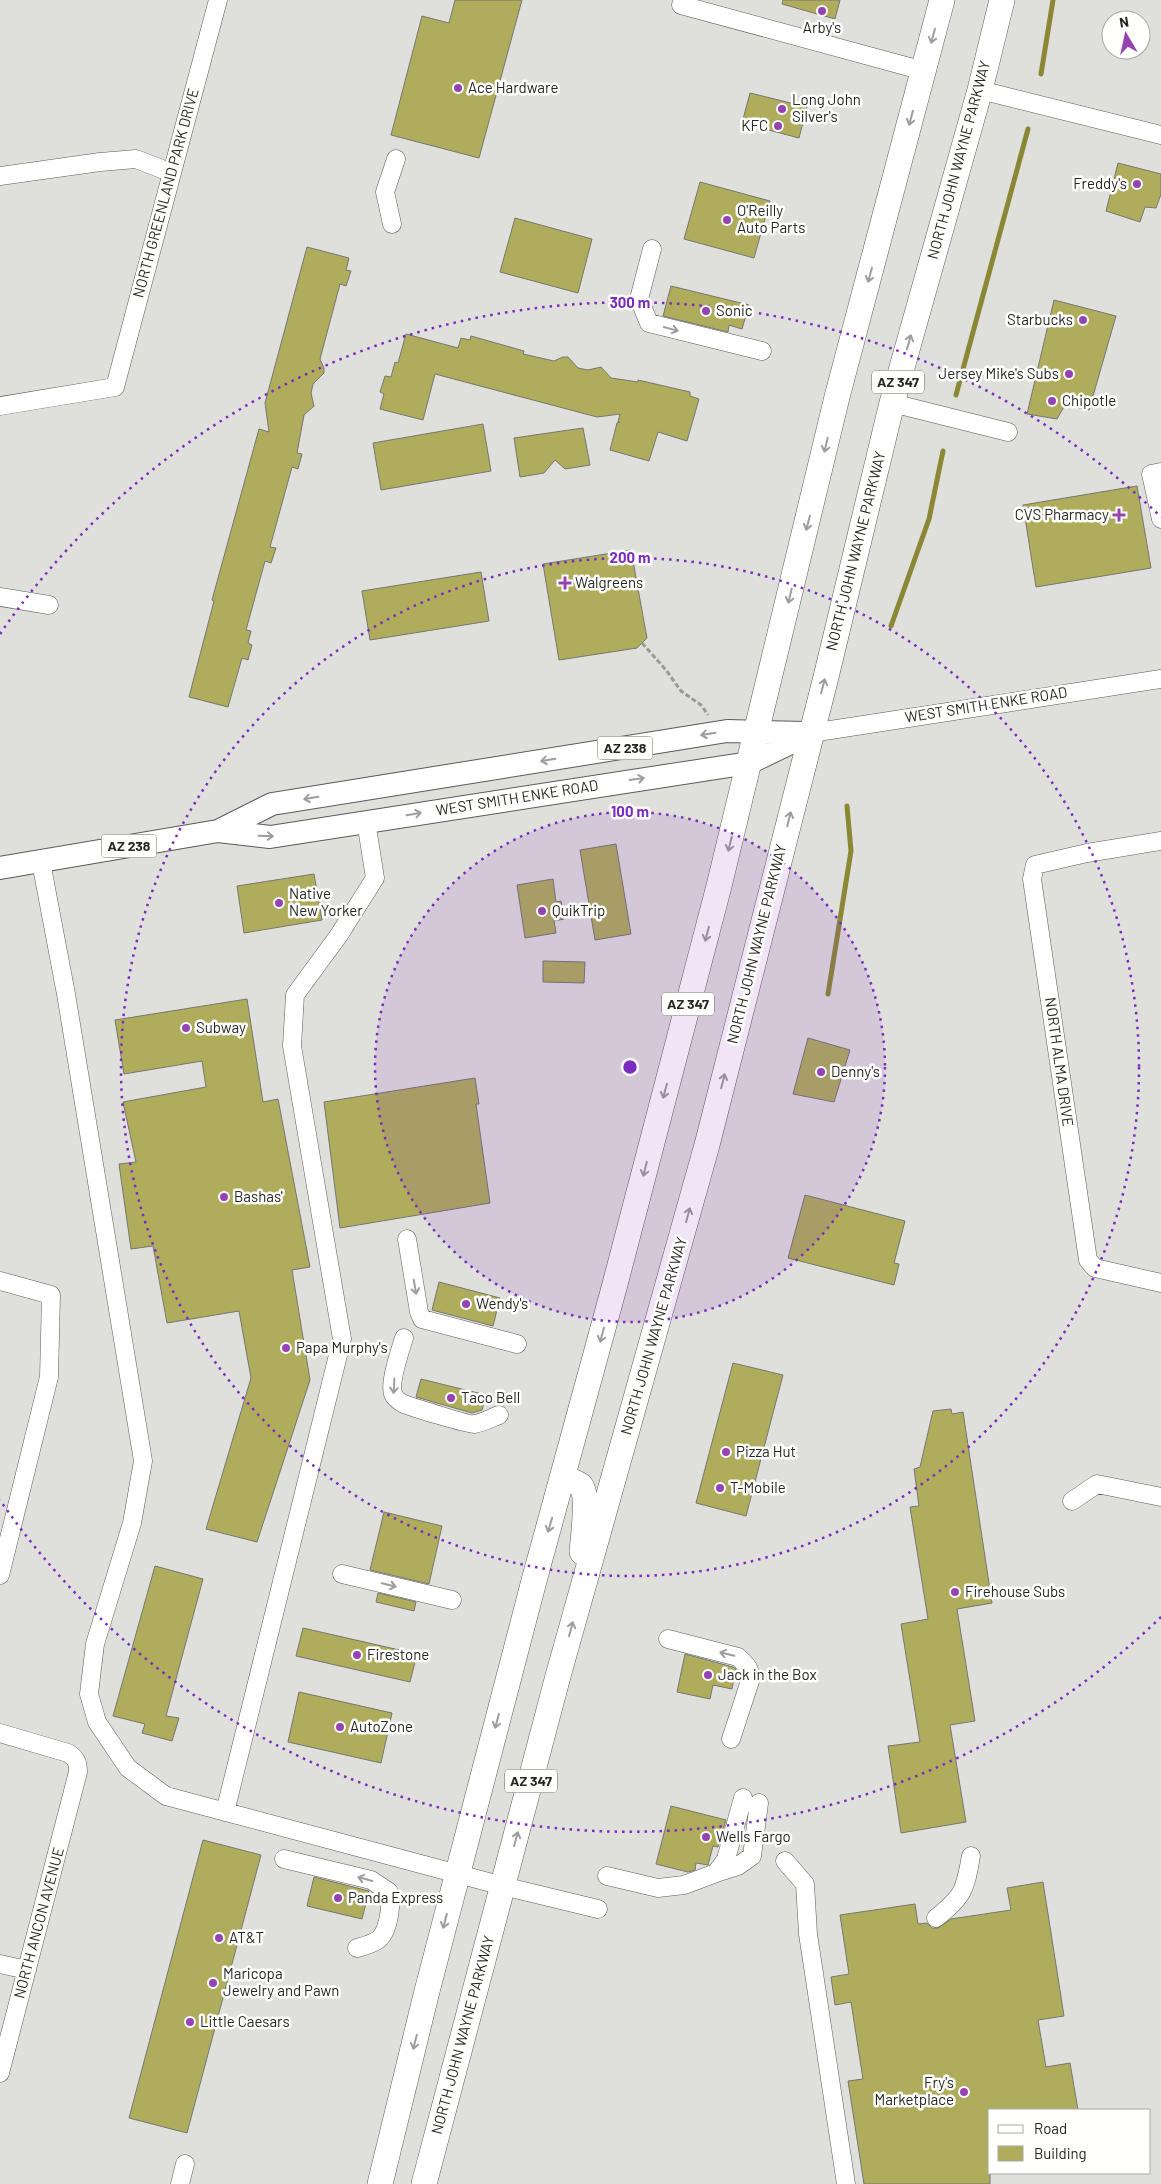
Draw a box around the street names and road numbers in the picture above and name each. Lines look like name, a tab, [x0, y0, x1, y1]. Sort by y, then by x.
street label: NORTH JOHN WAYNE PARKWAY	[923, 58, 993, 261]
street label: NORTH GREENLAND PARK DRIVE	[128, 86, 202, 299]
road number: AZ 347	[872, 371, 924, 394]
street label: NORTH JOHN WAYNE PARKWAY	[821, 449, 889, 652]
street label: WEST SMITH ENKE ROAD	[903, 682, 1068, 726]
road number: AZ 238	[598, 736, 652, 760]
street label: WEST SMITH ENKE ROAD	[434, 775, 599, 819]
road number: AZ 238	[102, 834, 156, 858]
street label: NORTH JOHN WAYNE PARKWAY	[722, 842, 790, 1045]
road number: AZ 347	[662, 992, 714, 1016]
street label: NORTH ALMA DRIVE	[1042, 996, 1078, 1128]
street label: NORTH JOHN WAYNE PARKWAY	[616, 1235, 690, 1437]
road number: AZ 347	[505, 1770, 557, 1792]
street label: NORTH ANCON AVENUE	[9, 1845, 67, 2000]
street label: NORTH JOHN WAYNE PARKWAY	[427, 1933, 497, 2136]

